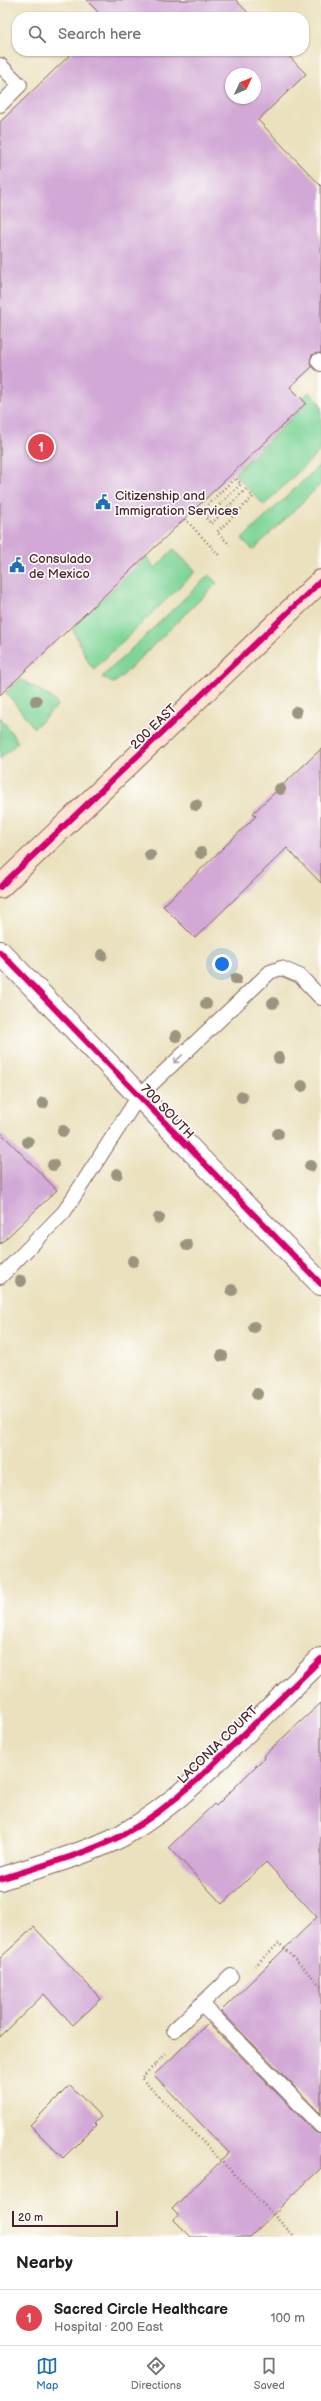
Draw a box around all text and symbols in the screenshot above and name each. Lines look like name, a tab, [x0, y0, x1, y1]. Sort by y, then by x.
search box	[12, 12, 309, 56]
icon: search	[26, 23, 48, 45]
text: Search here	[58, 25, 141, 44]
north arrow	[225, 68, 261, 104]
pin: 1	[28, 432, 54, 462]
place label: Citizenship and Immigration Services	[115, 488, 239, 519]
public building icon: Citizenship and Immigration Services	[94, 493, 112, 511]
place label: Consulado de Mexico	[29, 551, 92, 582]
public building icon: Consulado de Mexico	[8, 556, 26, 574]
street label: 200 EAST	[127, 701, 180, 753]
your location	[212, 954, 232, 974]
one-way arrow	[173, 1055, 183, 1064]
street label: 700 SOUTH	[137, 1081, 197, 1142]
street label: LACONIA COURT	[174, 1702, 261, 1787]
scale bar	[12, 2209, 118, 2228]
text: 20 m	[18, 2211, 43, 2224]
text: Nearby	[16, 2253, 73, 2273]
text: Sacred Circle Healthcare	[54, 2300, 228, 2319]
text: 1	[26, 2310, 32, 2326]
text: 100 m	[270, 2310, 305, 2326]
text: Hospital · 200 East	[54, 2319, 163, 2335]
tab: Map	[36, 2355, 58, 2392]
tab: Directions	[131, 2355, 181, 2392]
tab: Saved	[254, 2355, 285, 2392]

